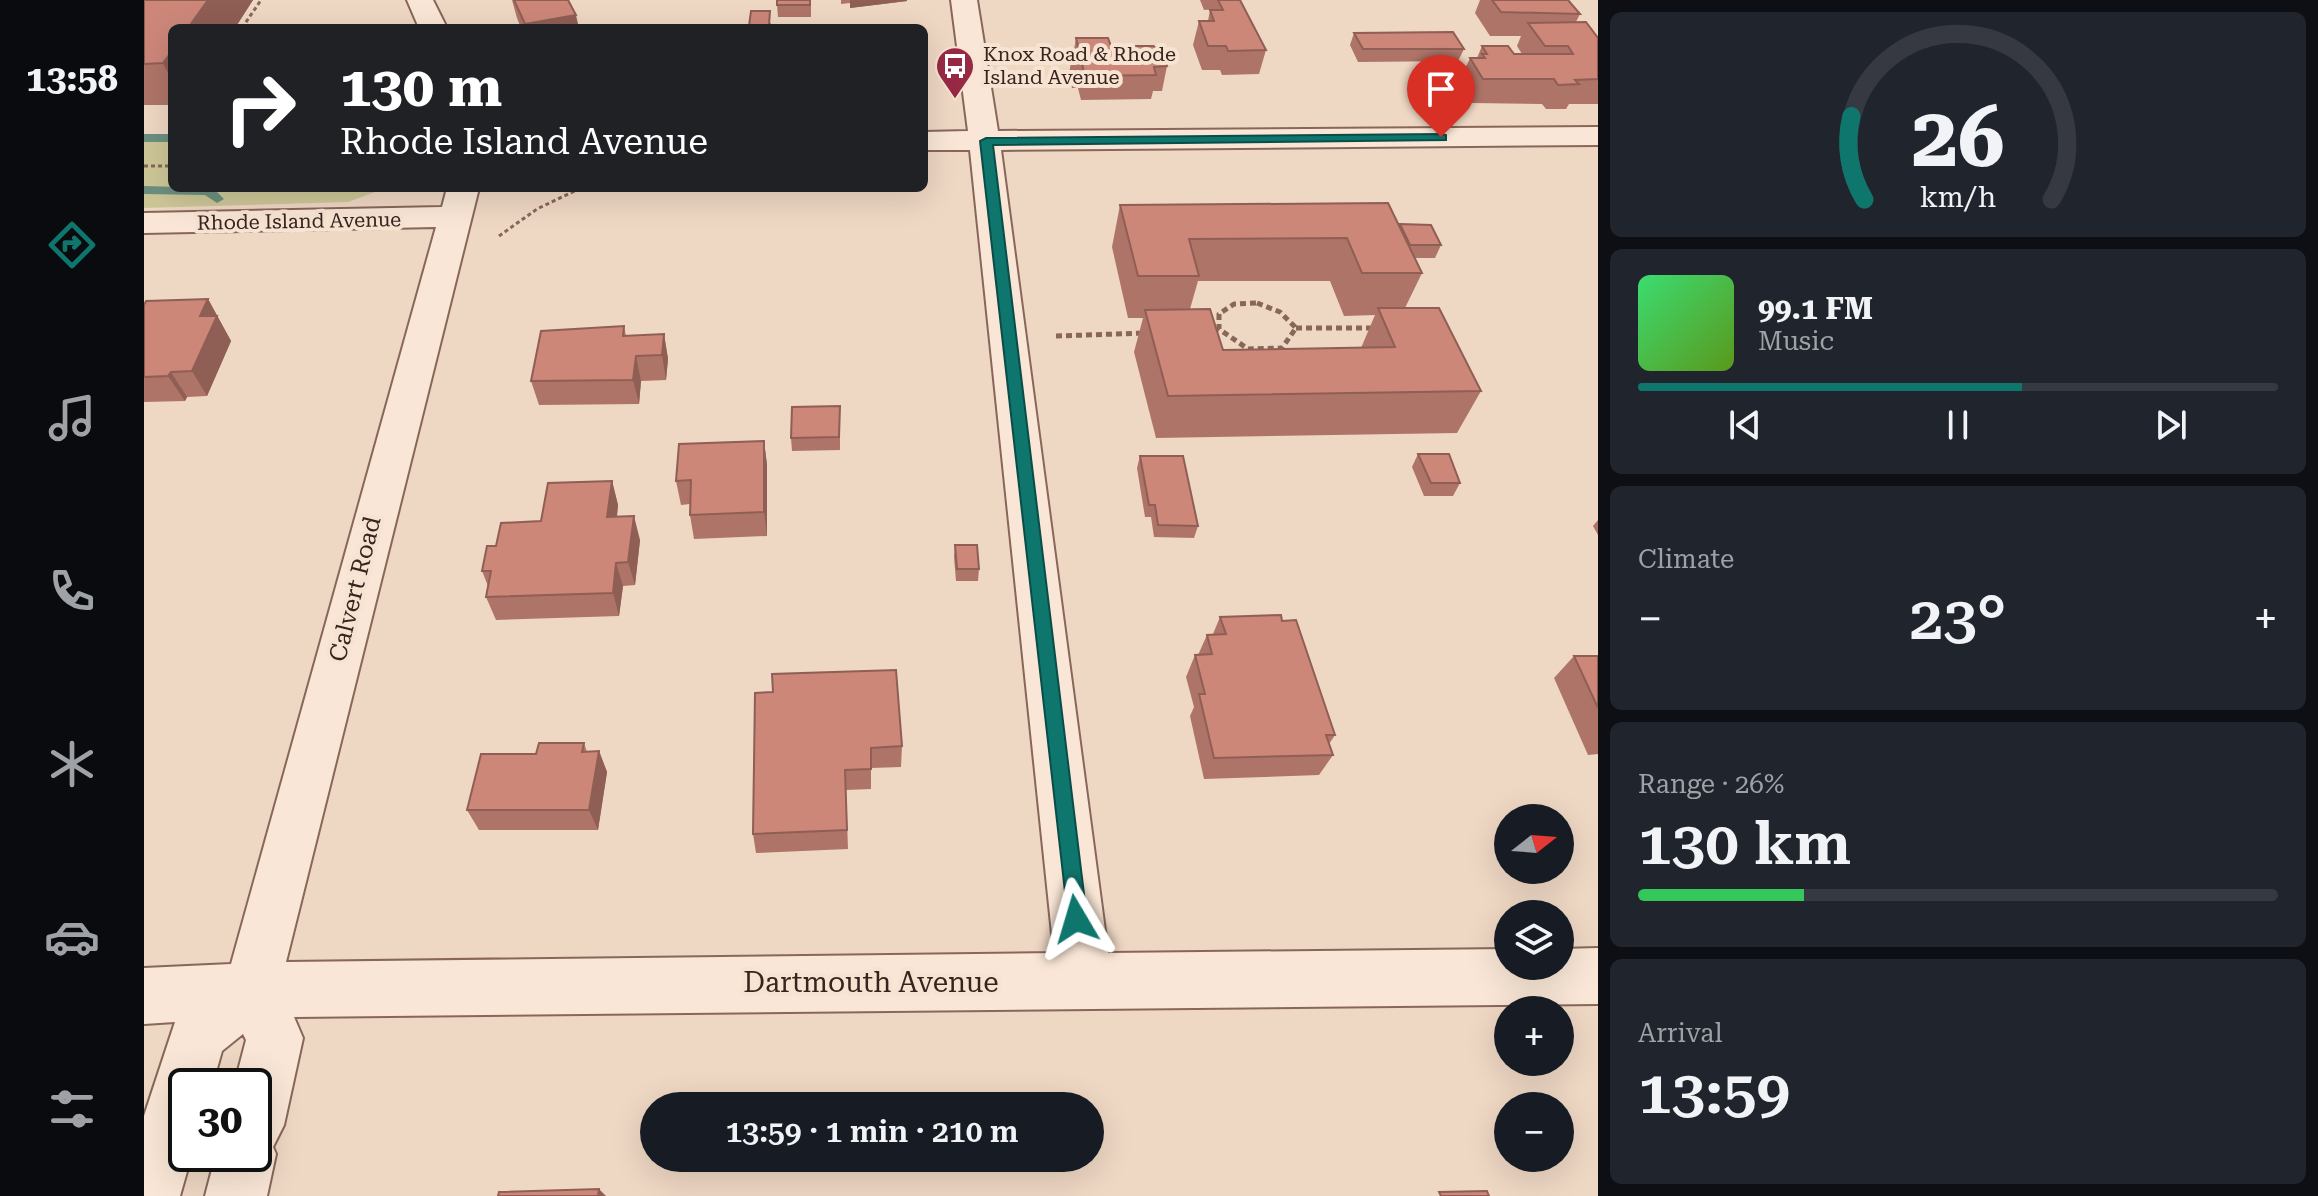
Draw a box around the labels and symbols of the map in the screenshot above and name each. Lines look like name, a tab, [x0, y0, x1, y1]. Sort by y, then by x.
place label: Knox Road & Rhode Island Avenue	[983, 42, 1176, 89]
bus stop icon: Knox Road & Rhode Island Avenue	[934, 45, 976, 100]
pin	[1407, 55, 1475, 137]
street label: Rhode Island Avenue	[197, 207, 401, 235]
street label: Calvert Road	[323, 514, 387, 664]
north arrow	[1494, 804, 1574, 884]
position arrow	[1034, 877, 1118, 961]
street label: Dartmouth Avenue	[743, 966, 999, 999]
speed limit sign: 30	[168, 1068, 272, 1172]

